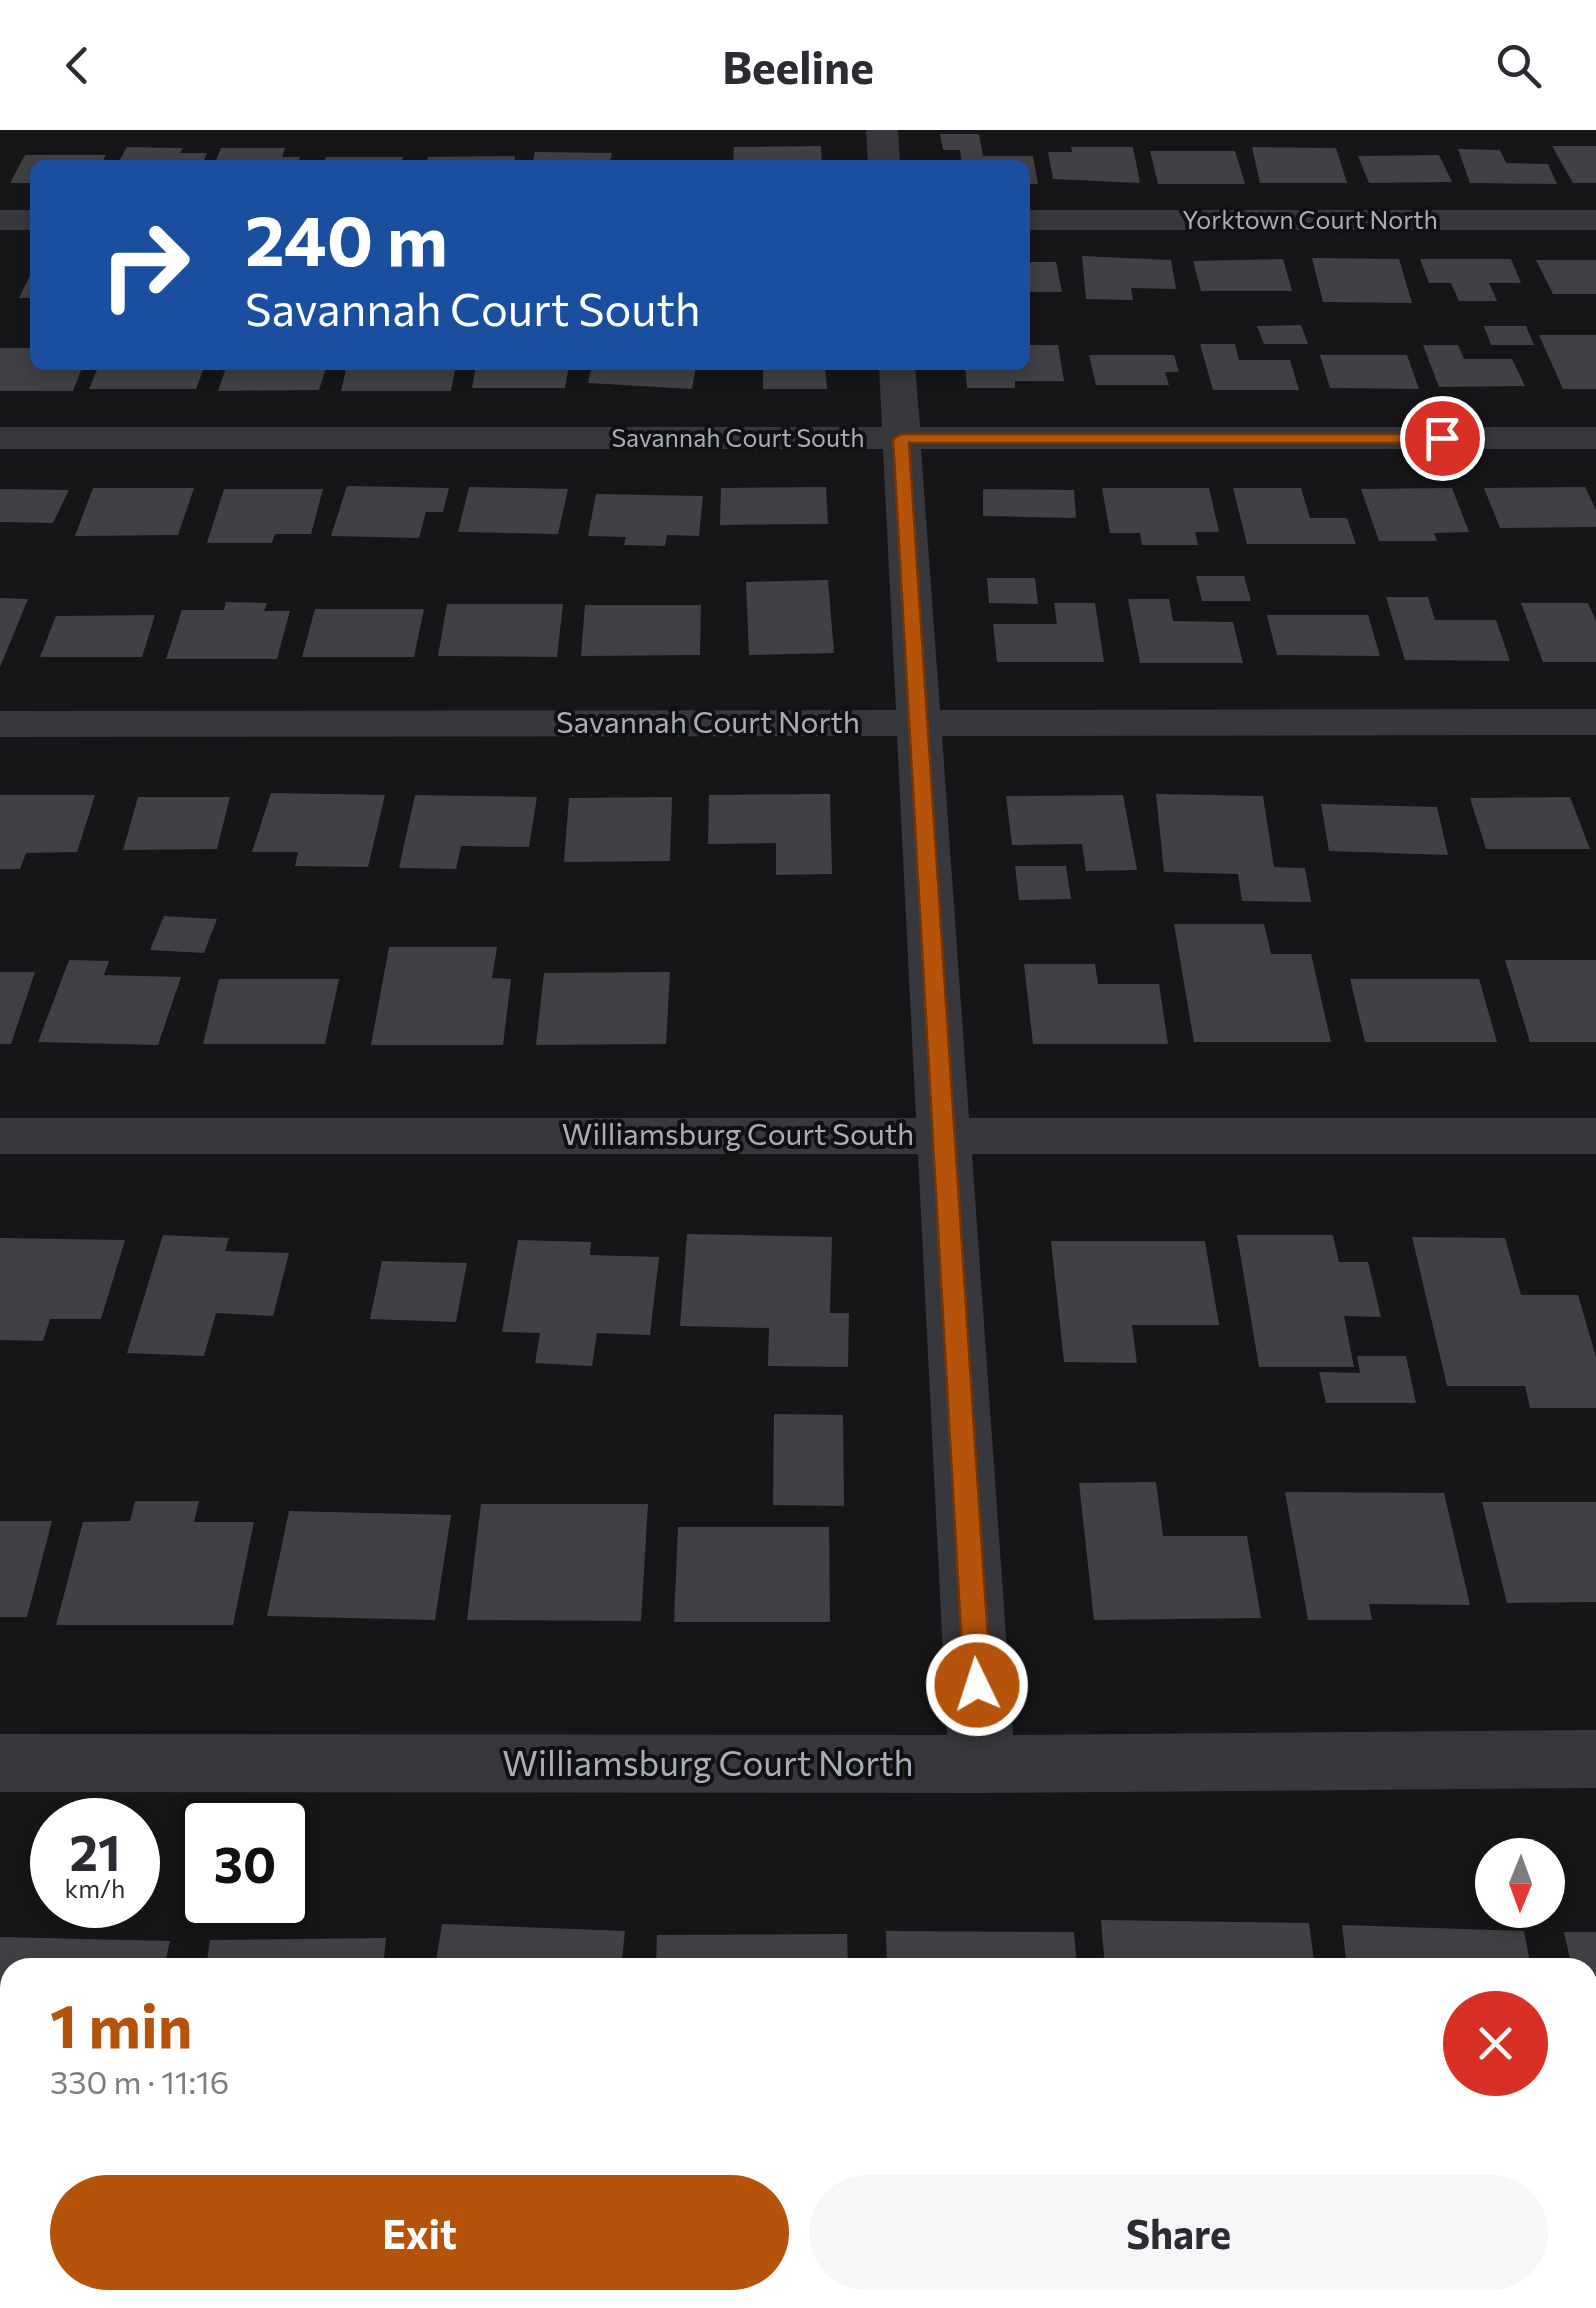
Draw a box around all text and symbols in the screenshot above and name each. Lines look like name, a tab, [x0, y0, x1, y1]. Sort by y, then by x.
icon: back	[50, 38, 105, 93]
text: Beeline	[722, 38, 874, 93]
icon: search	[1491, 38, 1546, 93]
text: 240 m	[245, 195, 448, 280]
icon: right	[80, 200, 210, 330]
street label: Yorktown Court North	[1182, 204, 1438, 234]
text: Savannah Court South	[245, 280, 701, 335]
pin	[1400, 396, 1485, 481]
icon: arrive	[1415, 411, 1470, 466]
street label: Savannah Court South	[611, 422, 865, 452]
street label: Savannah Court North	[556, 702, 860, 739]
street label: Williamsburg Court South	[562, 1114, 914, 1151]
position arrow	[925, 1633, 1029, 1737]
street label: Williamsburg Court North	[502, 1740, 914, 1783]
speed limit sign: 30	[180, 1798, 310, 1928]
text: 21	[69, 1820, 121, 1881]
north arrow	[1475, 1838, 1565, 1928]
map controls	[1475, 1838, 1565, 1928]
text: km/h	[65, 1873, 125, 1903]
text: 1 min	[50, 1987, 192, 2060]
button: close	[1443, 1991, 1548, 2096]
text: 330 m · 11:16	[50, 2061, 229, 2101]
button: Exit	[50, 2175, 789, 2290]
button: Share	[809, 2175, 1548, 2290]

